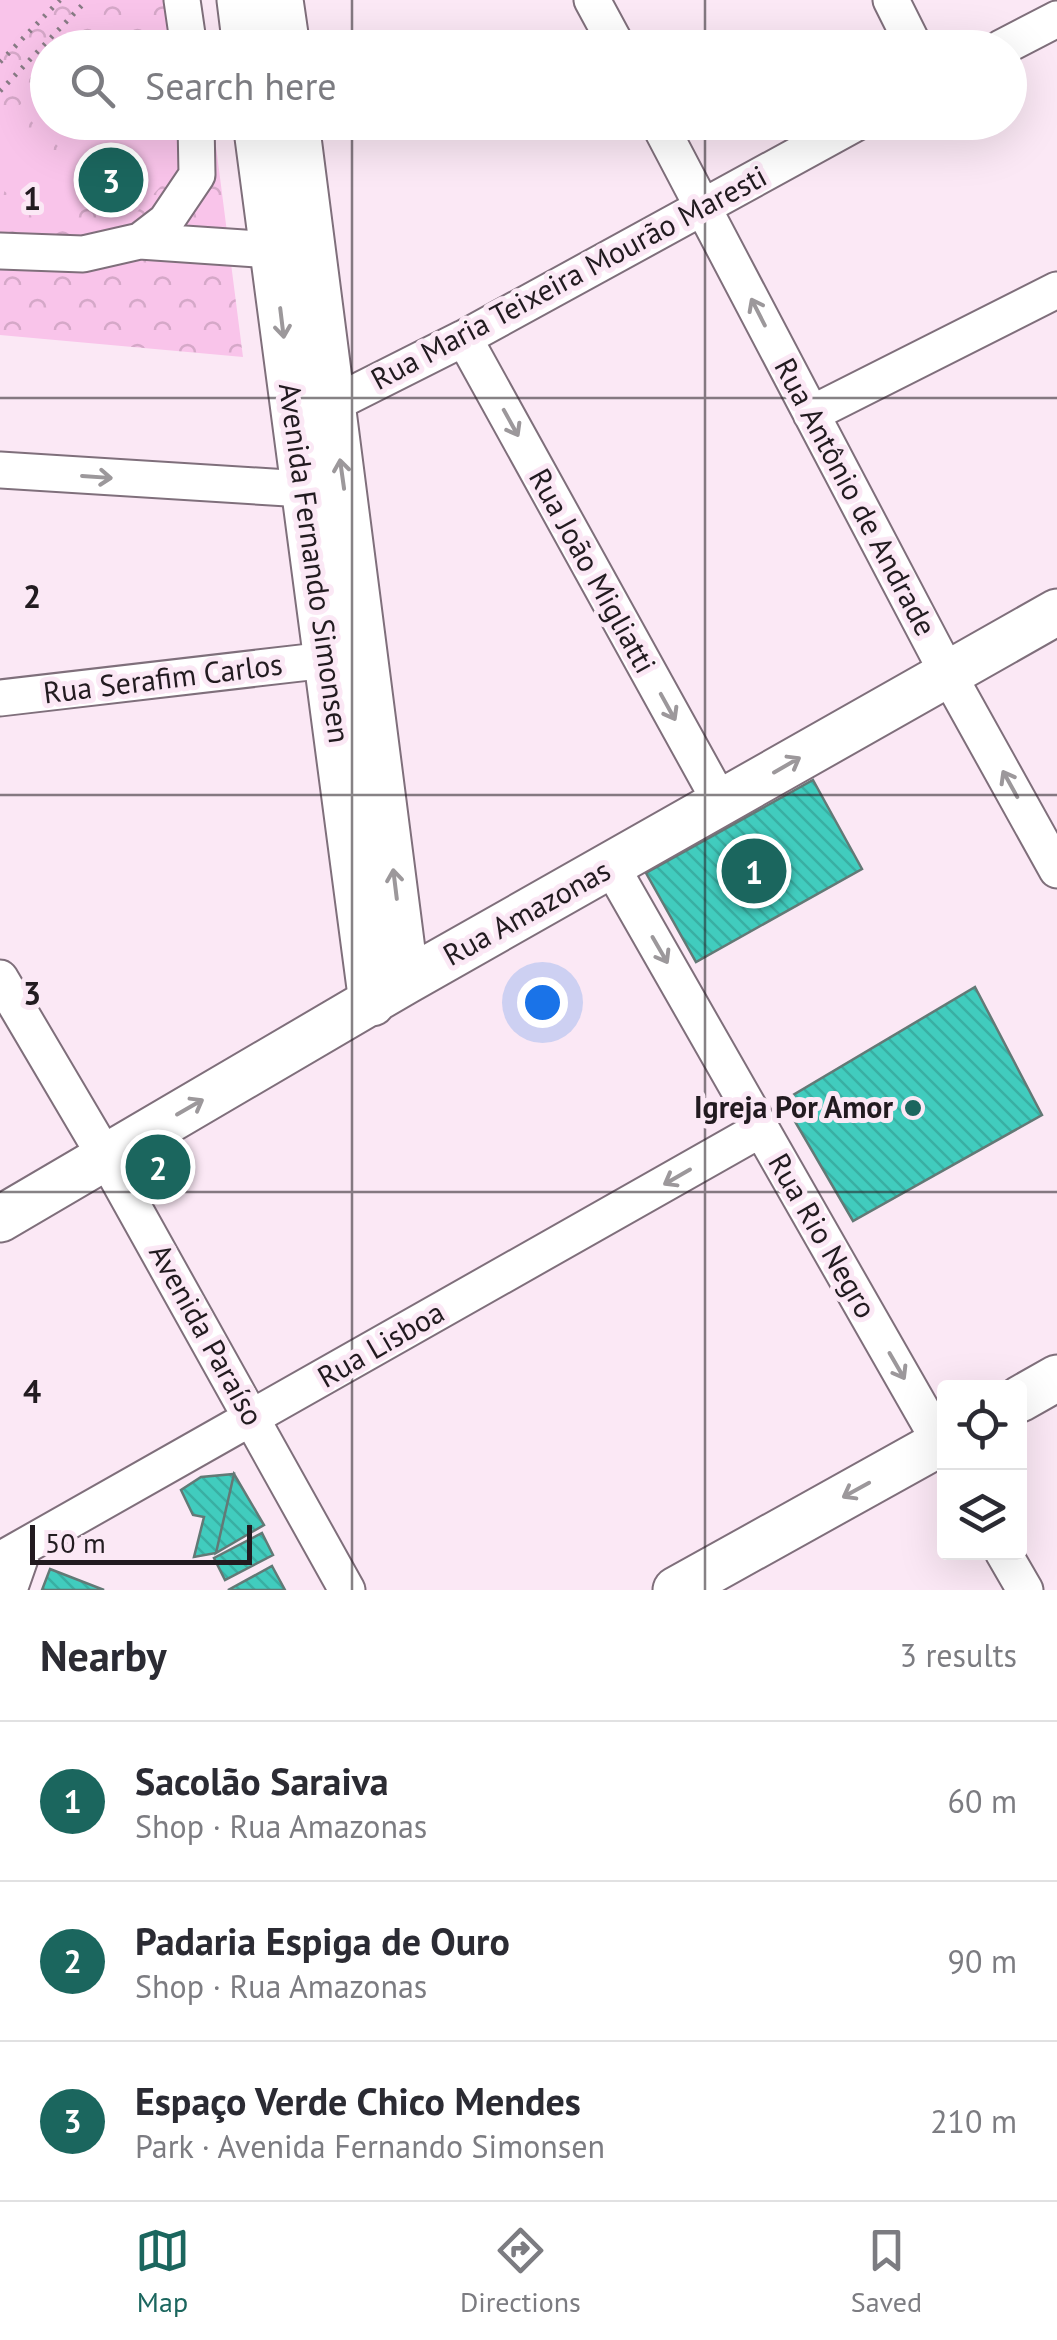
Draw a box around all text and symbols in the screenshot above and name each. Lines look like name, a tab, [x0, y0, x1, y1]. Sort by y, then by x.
search box	[30, 30, 1027, 140]
icon: search	[65, 58, 120, 113]
text: Search here	[145, 61, 337, 110]
pin: 3	[78, 142, 144, 218]
street label: Rua Maria Teixeira Mourão Maresti	[364, 156, 773, 398]
text: 1	[23, 177, 41, 219]
one-way arrow	[748, 298, 767, 328]
one-way arrow	[273, 307, 292, 339]
street label: Rua Antônio de Andrade	[767, 351, 946, 642]
street label: Avenida Fernando Simonsen	[271, 380, 360, 745]
one-way arrow	[501, 408, 521, 438]
one-way arrow	[333, 458, 351, 491]
street label: Rua João Migliatti	[521, 461, 666, 680]
one-way arrow	[81, 468, 113, 487]
text: 2	[23, 575, 41, 617]
street label: Rua Serafim Carlos	[41, 643, 285, 712]
one-way arrow	[659, 692, 679, 722]
one-way arrow	[772, 755, 801, 775]
one-way arrow	[999, 770, 1019, 800]
pin: 1	[722, 834, 786, 908]
street label: Rua Amazonas	[436, 850, 617, 974]
one-way arrow	[385, 868, 403, 900]
one-way arrow	[650, 935, 670, 965]
text: 3	[23, 972, 41, 1014]
your location	[517, 977, 568, 1028]
place label: Igreja Por Amor	[694, 1087, 893, 1126]
one-way arrow	[175, 1097, 204, 1117]
marker: Igreja Por Amor	[902, 1097, 924, 1119]
pin: 2	[126, 1130, 190, 1204]
street label: Rua Rio Negro	[760, 1146, 886, 1325]
one-way arrow	[662, 1168, 692, 1188]
street label: Avenida Paraíso	[141, 1237, 273, 1432]
street label: Rua Lisboa	[310, 1292, 451, 1396]
one-way arrow	[887, 1350, 907, 1380]
text: 4	[23, 1370, 41, 1412]
map controls	[937, 1380, 1027, 1560]
button: locate	[937, 1380, 1027, 1470]
button: layers	[937, 1470, 1027, 1560]
one-way arrow	[841, 1481, 871, 1501]
scale bar	[30, 1520, 252, 1564]
text: 50 m	[45, 1524, 106, 1561]
text: Nearby	[40, 1628, 167, 1683]
text: 3 results	[899, 1634, 1017, 1676]
text: Sacolão Saraiva	[135, 1756, 389, 1805]
text: 1	[63, 1780, 82, 1822]
text: 60 m	[948, 1780, 1017, 1822]
text: Shop · Rua Amazonas	[135, 1805, 427, 1847]
text: Padaria Espiga de Ouro	[135, 1916, 510, 1965]
text: 2	[63, 1940, 82, 1982]
text: 90 m	[948, 1940, 1017, 1982]
text: Shop · Rua Amazonas	[135, 1965, 427, 2007]
text: Espaço Verde Chico Mendes	[135, 2076, 581, 2125]
text: 3	[63, 2100, 82, 2142]
text: 210 m	[930, 2100, 1017, 2142]
text: Park · Avenida Fernando Simonsen	[135, 2125, 605, 2167]
tab: Map	[135, 2223, 190, 2320]
tab: Directions	[460, 2223, 581, 2320]
tab: Saved	[851, 2223, 922, 2320]

